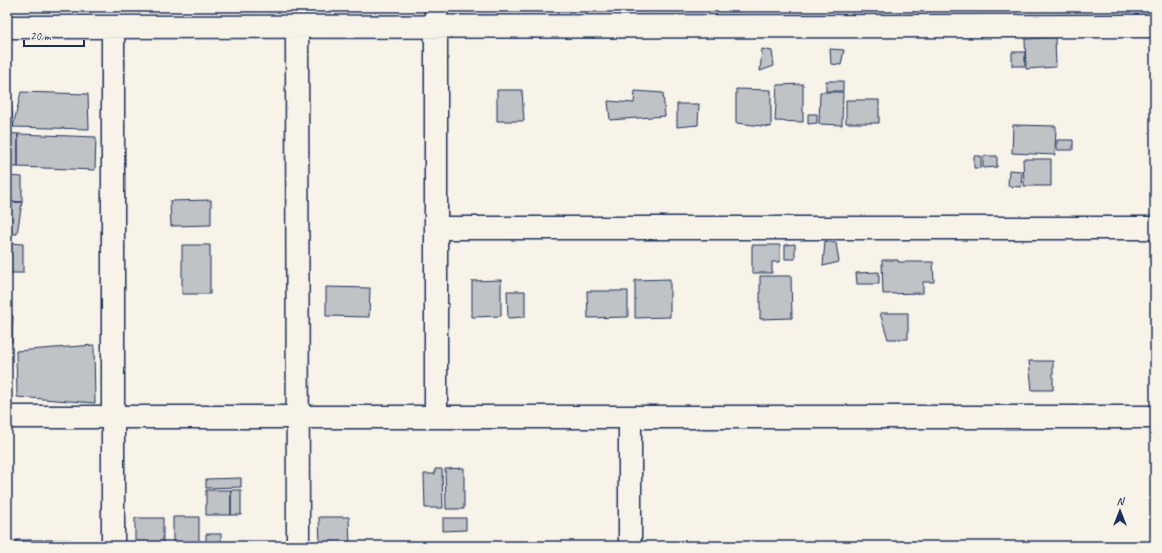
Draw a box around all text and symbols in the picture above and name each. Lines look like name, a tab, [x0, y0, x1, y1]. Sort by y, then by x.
scale bar	[24, 22, 84, 48]
text: 20 m	[30, 28, 52, 44]
north arrow	[1100, 491, 1140, 531]
text: N	[1117, 494, 1126, 508]

